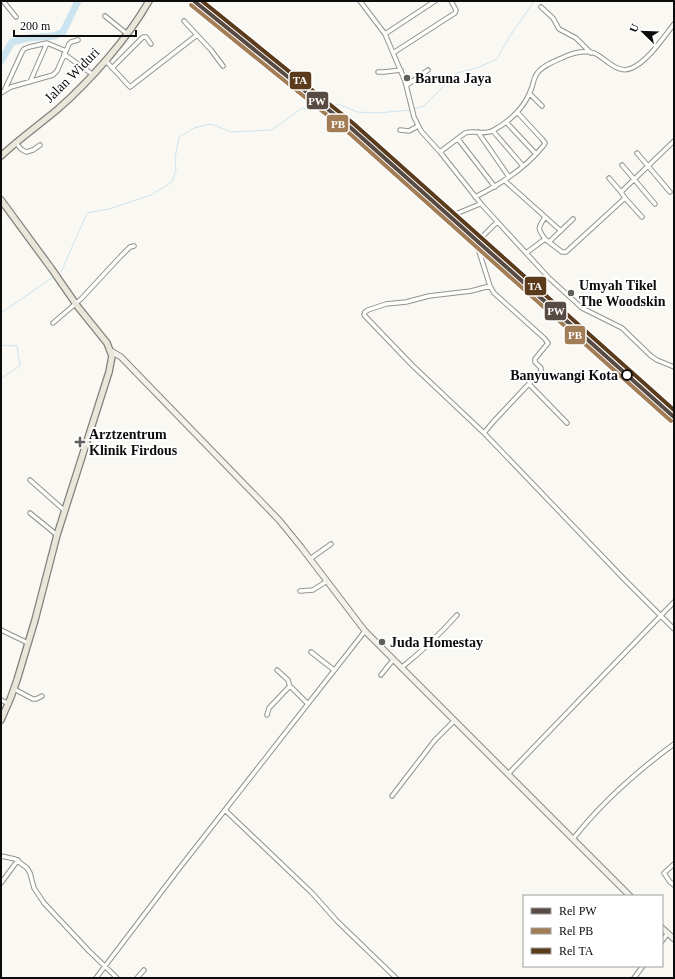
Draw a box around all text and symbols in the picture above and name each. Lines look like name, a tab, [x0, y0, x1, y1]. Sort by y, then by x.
scale bar	[14, 12, 136, 38]
north arrow	[623, 12, 663, 52]
text: 200 m	[20, 19, 51, 33]
text: U	[627, 22, 641, 34]
street label: Jalan Widuri	[42, 44, 103, 105]
line badge: TA	[289, 71, 312, 90]
place label: Baruna Jaya	[415, 71, 492, 86]
marker: Baruna Jaya	[402, 73, 412, 83]
text: TA	[293, 74, 307, 86]
line badge: PW	[306, 91, 329, 110]
text: PW	[308, 95, 326, 107]
line badge: PB	[326, 114, 349, 133]
text: PB	[331, 118, 346, 130]
line badge: TA	[524, 276, 547, 296]
place label: Umyah Tikel The Woodskin	[579, 278, 666, 309]
text: TA	[528, 280, 542, 292]
marker: Umyah Tikel The Woodskin	[566, 288, 576, 298]
line badge: PW	[544, 301, 567, 321]
text: PW	[547, 305, 565, 317]
line badge: PB	[564, 325, 586, 345]
text: PB	[568, 329, 583, 341]
place label: Banyuwangi Kota	[510, 368, 618, 383]
marker: Banyuwangi Kota	[621, 369, 633, 381]
place label: Arztzentrum Klinik Firdous	[89, 427, 178, 458]
marker: Arztzentrum Klinik Firdous	[74, 436, 86, 448]
place label: Juda Homestay	[390, 635, 483, 650]
marker: Juda Homestay	[377, 637, 387, 647]
legend	[523, 895, 663, 967]
text: Rel PW	[559, 904, 597, 918]
text: Rel PB	[559, 924, 593, 938]
text: Rel TA	[559, 944, 594, 958]

